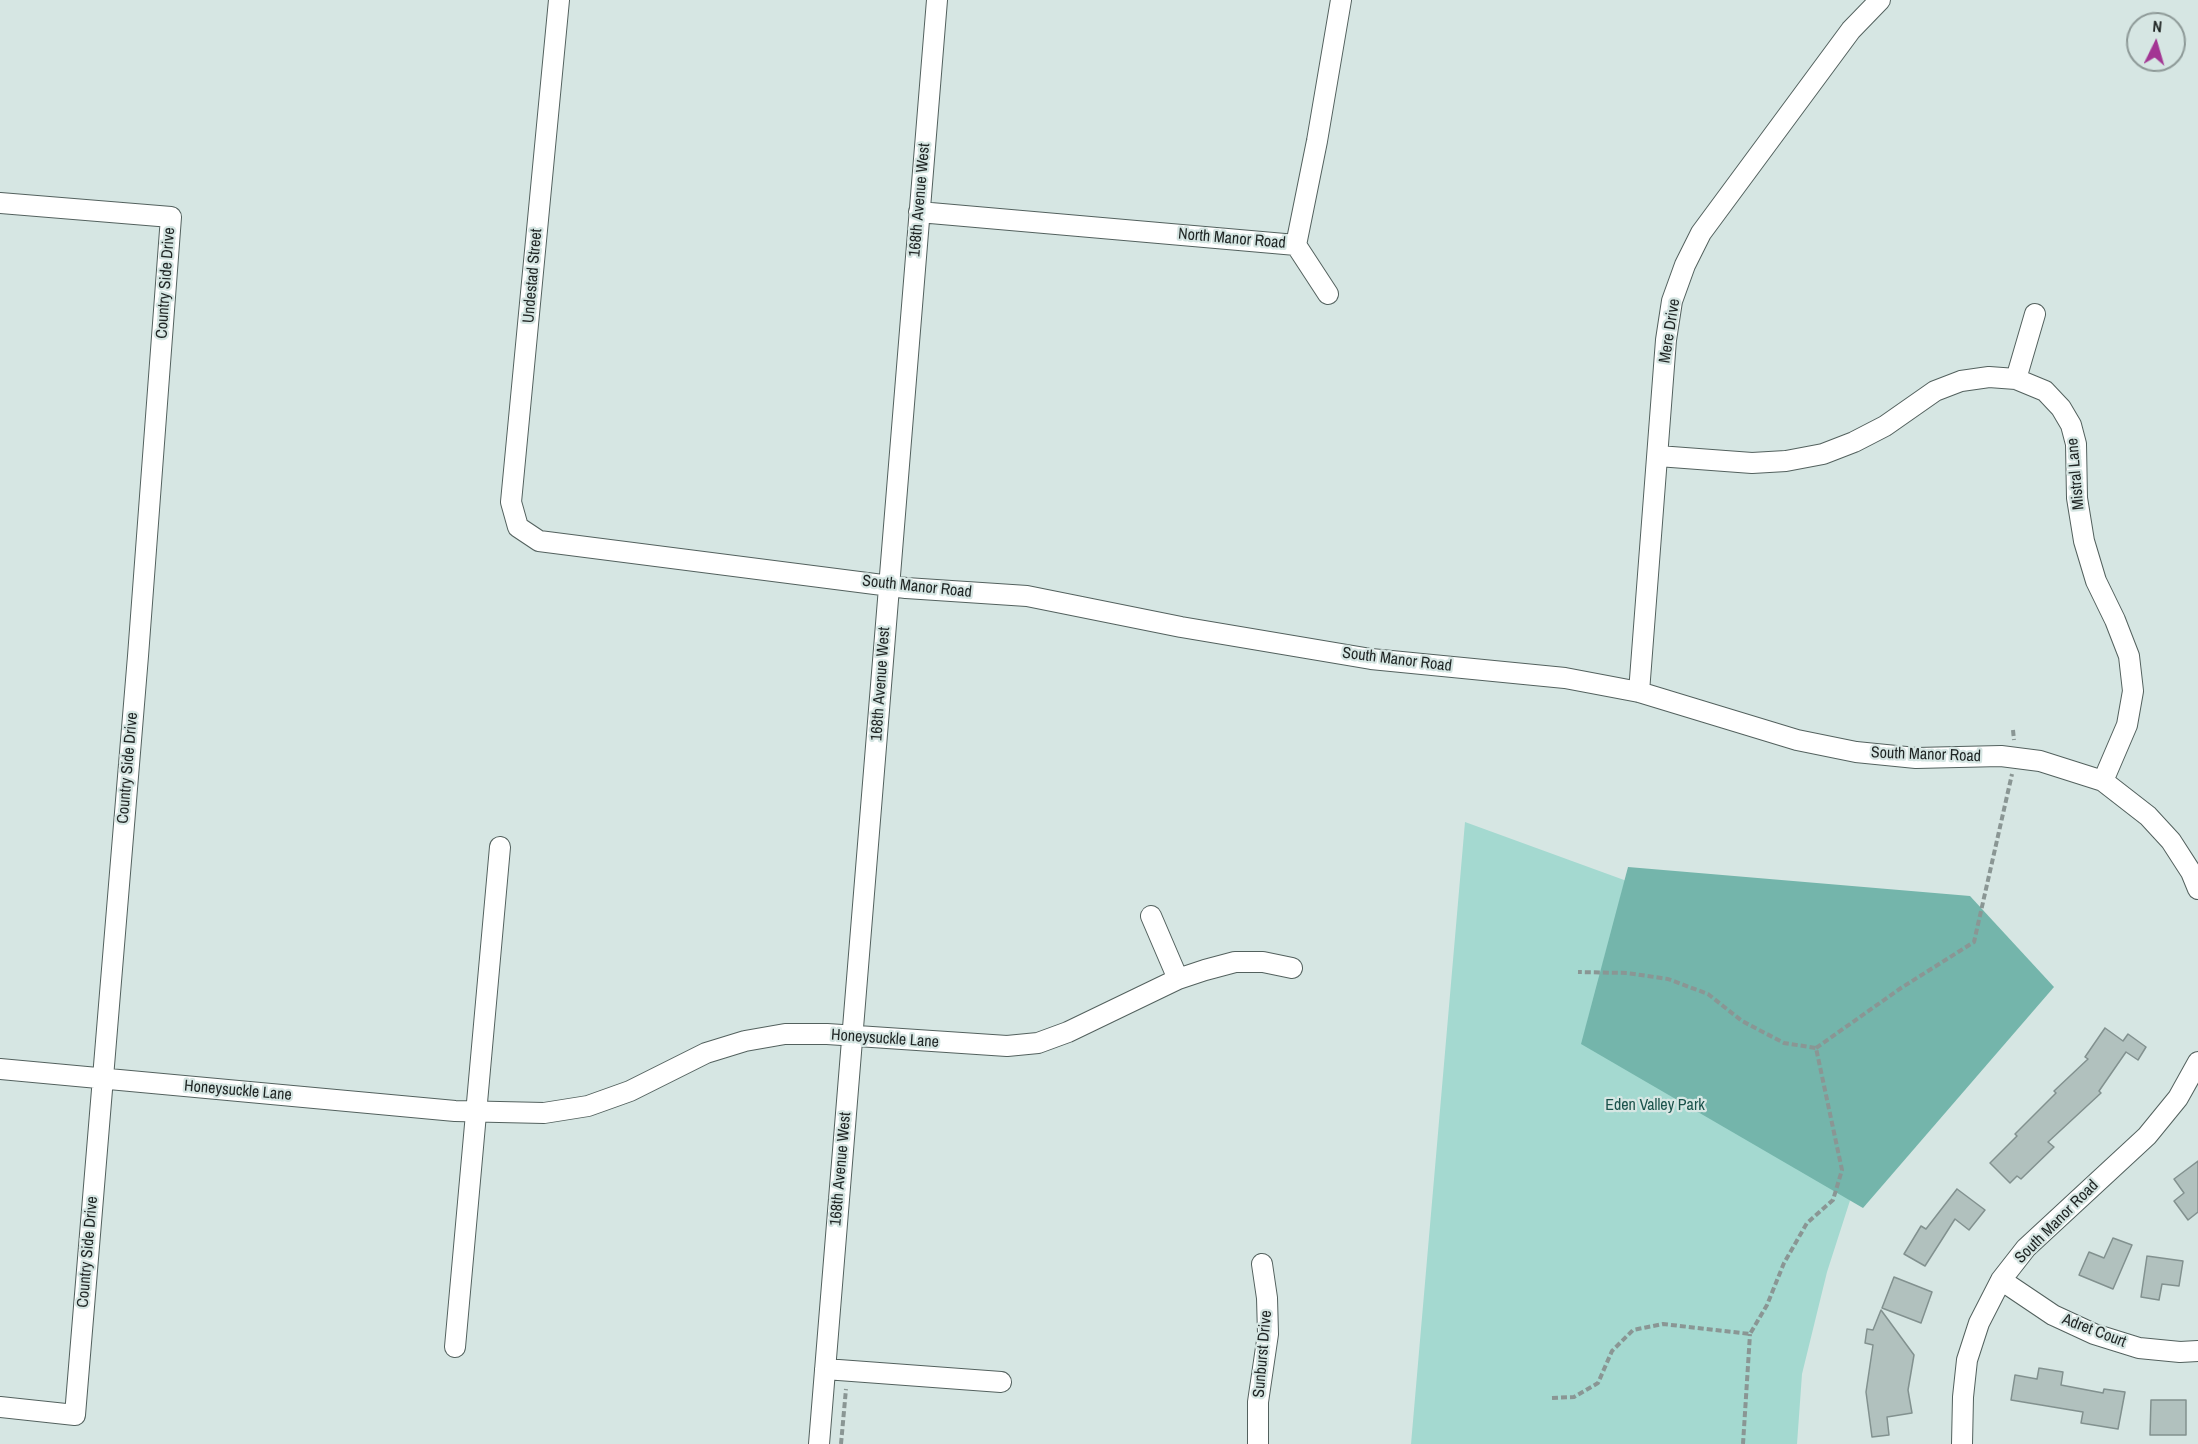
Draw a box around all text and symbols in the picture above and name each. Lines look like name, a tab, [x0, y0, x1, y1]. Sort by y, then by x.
north arrow	[2126, 12, 2186, 72]
text: N	[2152, 15, 2163, 37]
street label: 168th Avenue West	[905, 142, 935, 258]
street label: North Manor Road	[1177, 225, 1287, 253]
street label: Country Side Drive	[153, 227, 179, 339]
street label: Undestad Street	[519, 228, 547, 324]
street label: Mere Drive	[1655, 297, 1685, 365]
street label: Mistral Lane	[2063, 437, 2089, 511]
street label: South Manor Road	[861, 572, 973, 602]
street label: 168th Avenue West	[867, 626, 895, 742]
street label: South Manor Road	[1341, 644, 1453, 676]
street label: Country Side Drive	[114, 712, 142, 824]
street label: South Manor Road	[1871, 743, 1981, 767]
street label: Honeysuckle Lane	[830, 1026, 940, 1052]
street label: Honeysuckle Lane	[183, 1077, 293, 1105]
park label: Eden Valley Park	[1605, 1096, 1705, 1116]
street label: 168th Avenue West	[826, 1111, 856, 1227]
street label: South Manor Road	[2011, 1176, 2103, 1268]
street label: Country Side Drive	[74, 1196, 102, 1308]
street label: Sunburst Drive	[1250, 1310, 1276, 1398]
street label: Adret Court	[2059, 1310, 2129, 1352]

